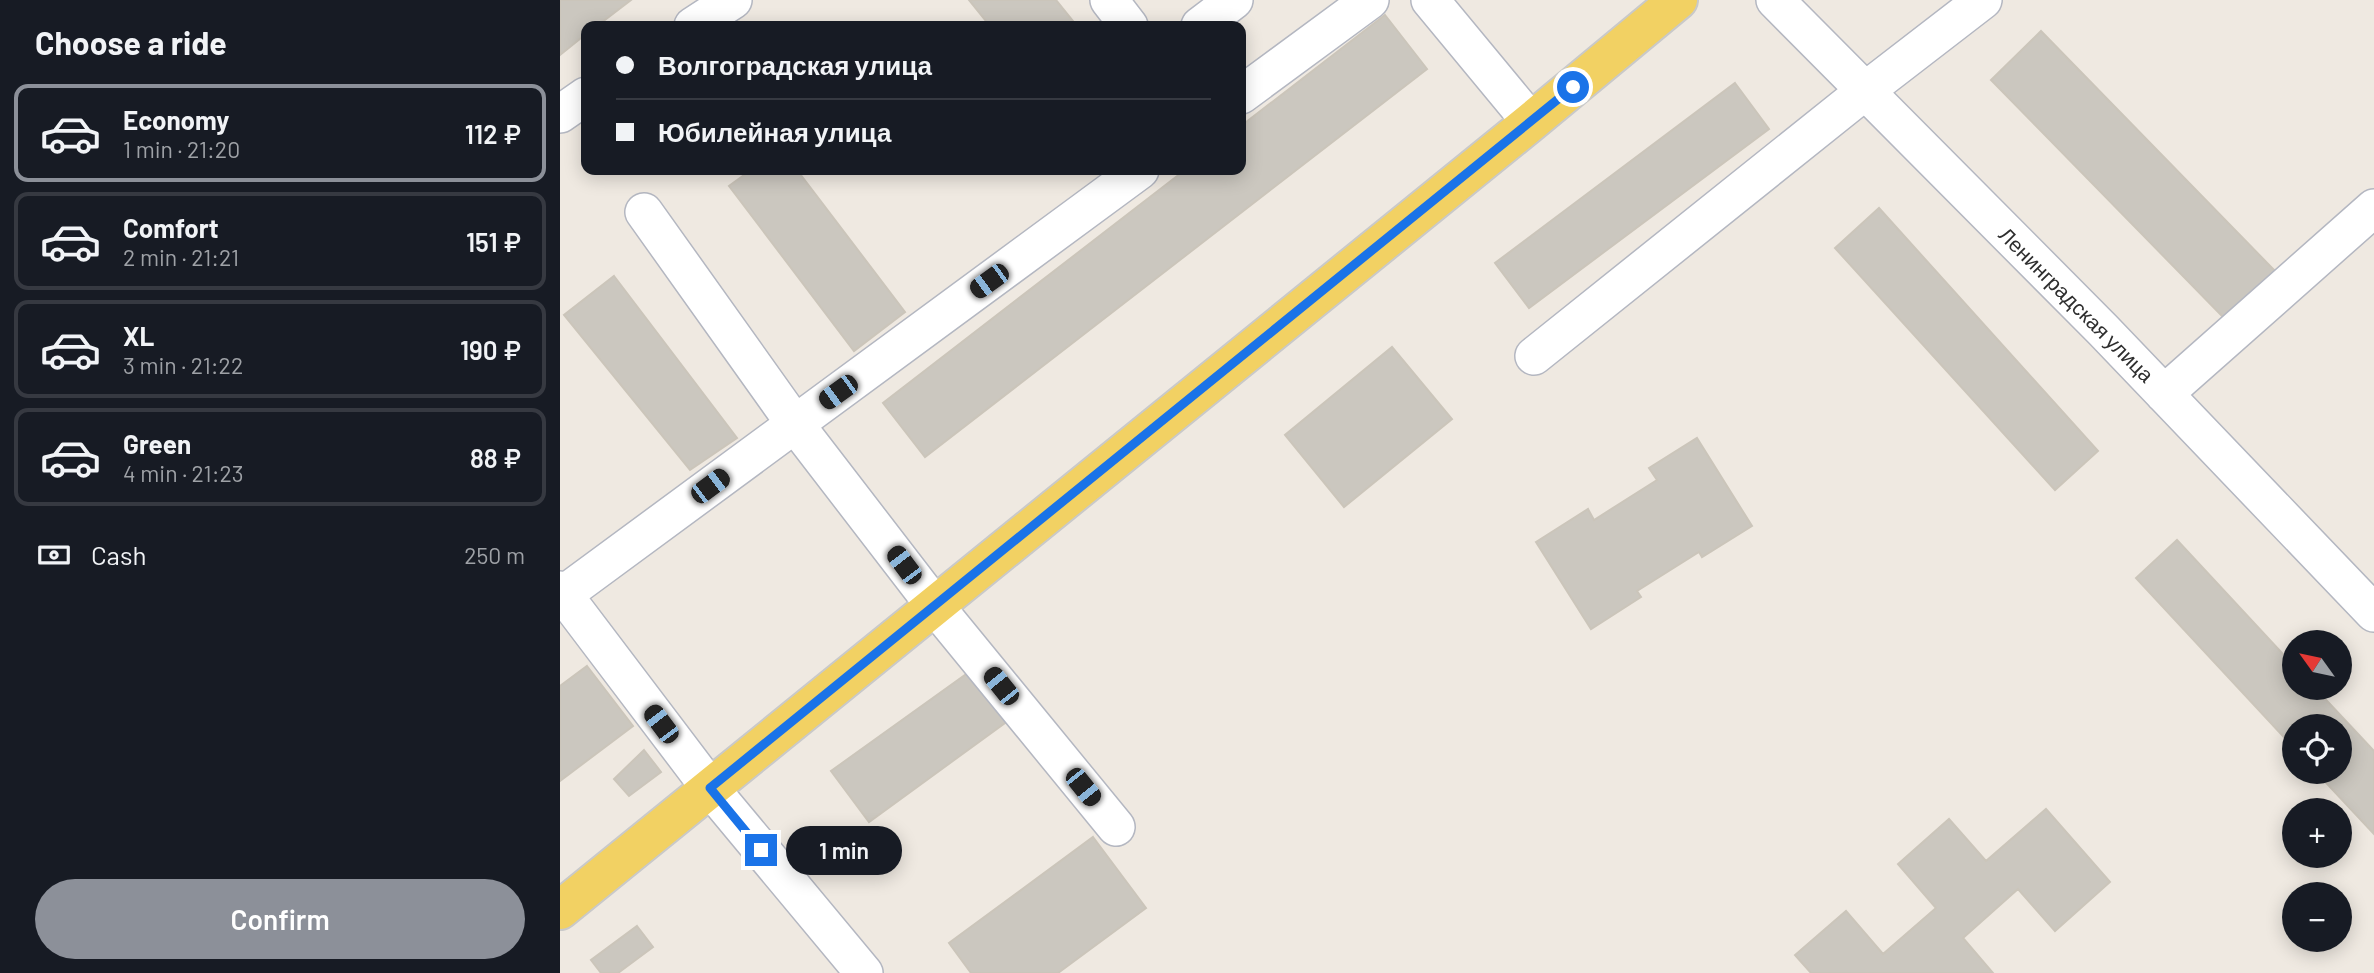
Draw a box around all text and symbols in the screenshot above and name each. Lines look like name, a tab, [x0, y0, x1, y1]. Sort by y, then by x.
text: Choose a ride	[35, 23, 227, 61]
text: Волгоградская улица	[658, 49, 932, 80]
route start	[1557, 71, 1589, 103]
icon: car	[39, 102, 102, 165]
text: Economy	[123, 104, 229, 135]
text: Юбилейная улица	[658, 116, 891, 147]
text: 112 ₽	[465, 118, 521, 149]
text: 1 min · 21:20	[123, 135, 240, 163]
icon: car	[39, 210, 102, 273]
text: Comfort	[123, 212, 219, 243]
street label: Ленинградская улица	[1994, 221, 2160, 387]
text: 151 ₽	[466, 226, 521, 257]
text: 2 min · 21:21	[123, 243, 239, 271]
car	[966, 260, 1013, 302]
icon: car	[39, 318, 102, 381]
text: XL	[123, 320, 154, 351]
text: 190 ₽	[460, 334, 521, 365]
text: 3 min · 21:22	[123, 351, 243, 379]
car	[815, 371, 862, 413]
icon: car	[39, 426, 102, 489]
text: Green	[123, 428, 191, 459]
text: 88 ₽	[470, 442, 521, 473]
text: 4 min · 21:23	[123, 459, 243, 487]
car	[687, 465, 734, 507]
icon: cash	[35, 536, 73, 574]
text: Cash	[91, 539, 146, 570]
text: 250 m	[464, 541, 525, 569]
car	[883, 542, 926, 588]
north arrow	[2282, 630, 2352, 700]
map controls	[2282, 630, 2352, 952]
car	[980, 663, 1023, 709]
car	[640, 701, 683, 747]
button: locate	[2282, 714, 2352, 784]
car	[1062, 764, 1105, 810]
button: +	[2282, 798, 2352, 868]
callout: 1 min	[786, 826, 901, 874]
route end	[745, 834, 777, 866]
text: 1 min	[819, 836, 869, 864]
button: Confirm	[35, 879, 525, 959]
button: −	[2282, 882, 2352, 952]

